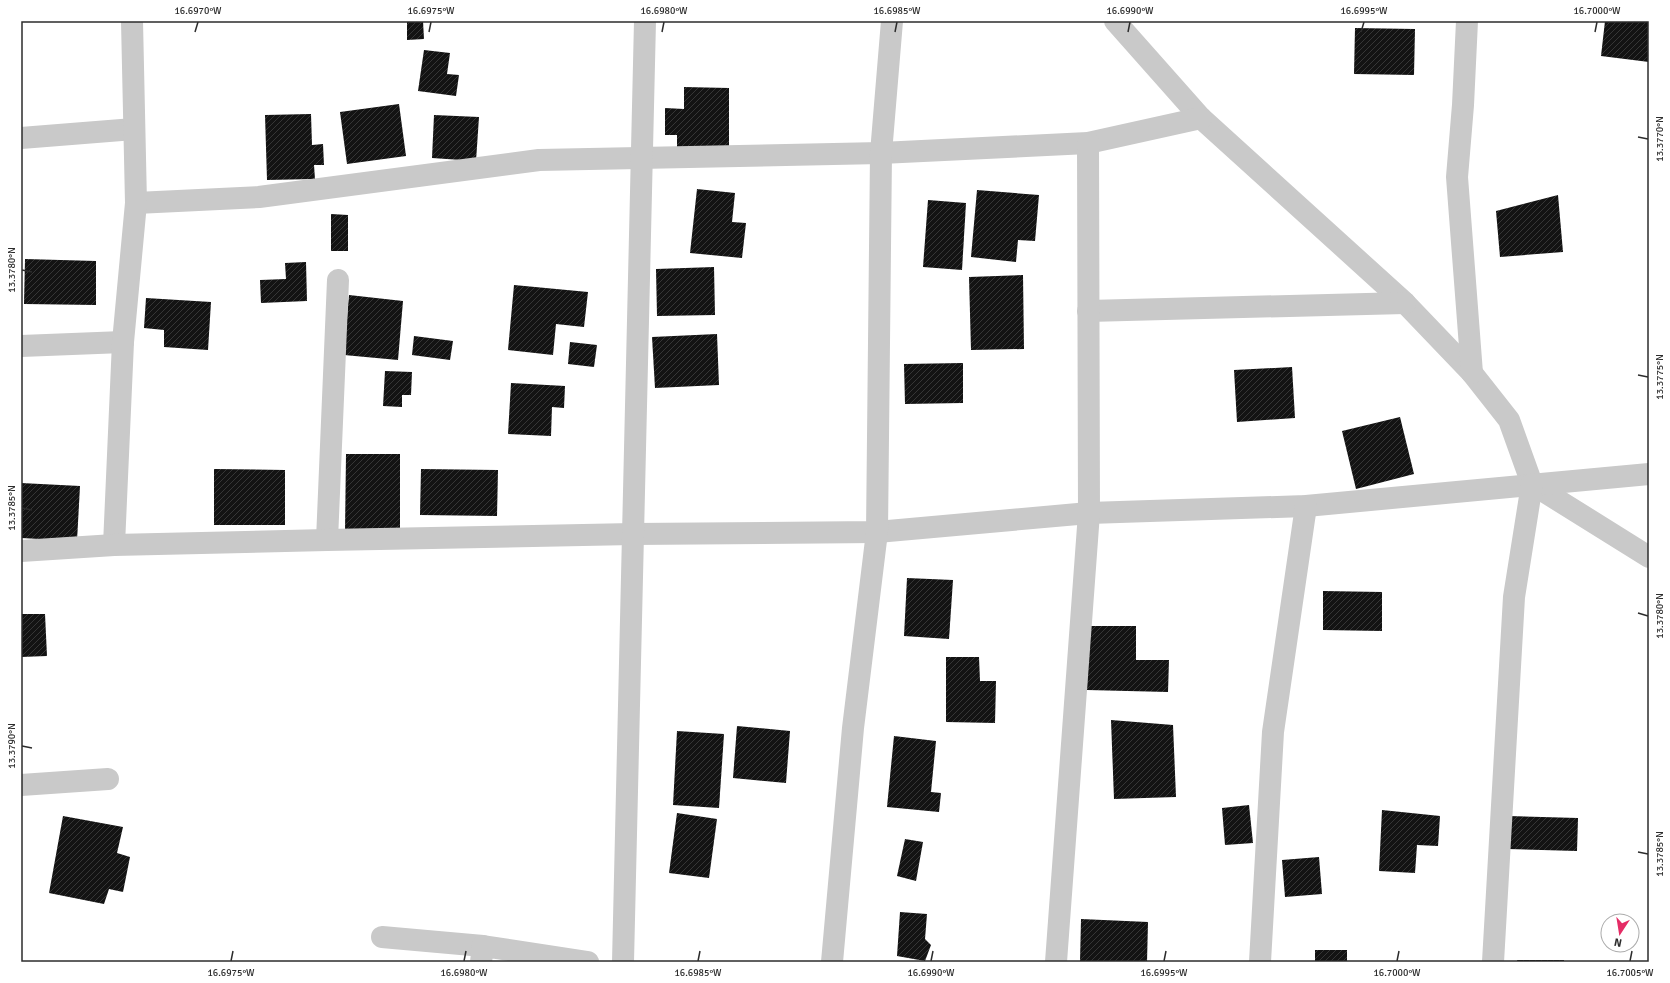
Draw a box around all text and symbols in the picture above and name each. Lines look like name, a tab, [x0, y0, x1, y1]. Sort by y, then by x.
text: 16.6970°W	[174, 5, 222, 17]
text: 16.6975°W	[407, 5, 455, 17]
text: 16.6980°W	[640, 5, 688, 17]
text: 16.6985°W	[873, 5, 921, 17]
text: 16.6990°W	[1106, 5, 1154, 17]
text: 16.6995°W	[1340, 5, 1388, 17]
text: 16.7000°W	[1573, 5, 1621, 17]
text: 13.3770°N	[1654, 116, 1666, 162]
text: 13.3780°N	[6, 247, 18, 293]
text: 13.3775°N	[1654, 354, 1666, 400]
text: 13.3785°N	[6, 485, 18, 531]
text: 13.3780°N	[1654, 593, 1666, 639]
text: 13.3790°N	[6, 723, 18, 769]
text: 13.3785°N	[1654, 831, 1666, 877]
north arrow	[1600, 913, 1640, 953]
text: N	[1613, 935, 1623, 949]
text: 16.6975°W	[207, 967, 255, 979]
text: 16.6980°W	[440, 967, 488, 979]
text: 16.6985°W	[674, 967, 722, 979]
text: 16.6990°W	[907, 967, 955, 979]
text: 16.6995°W	[1140, 967, 1188, 979]
text: 16.7000°W	[1373, 967, 1421, 979]
text: 16.7005°W	[1606, 967, 1654, 979]

